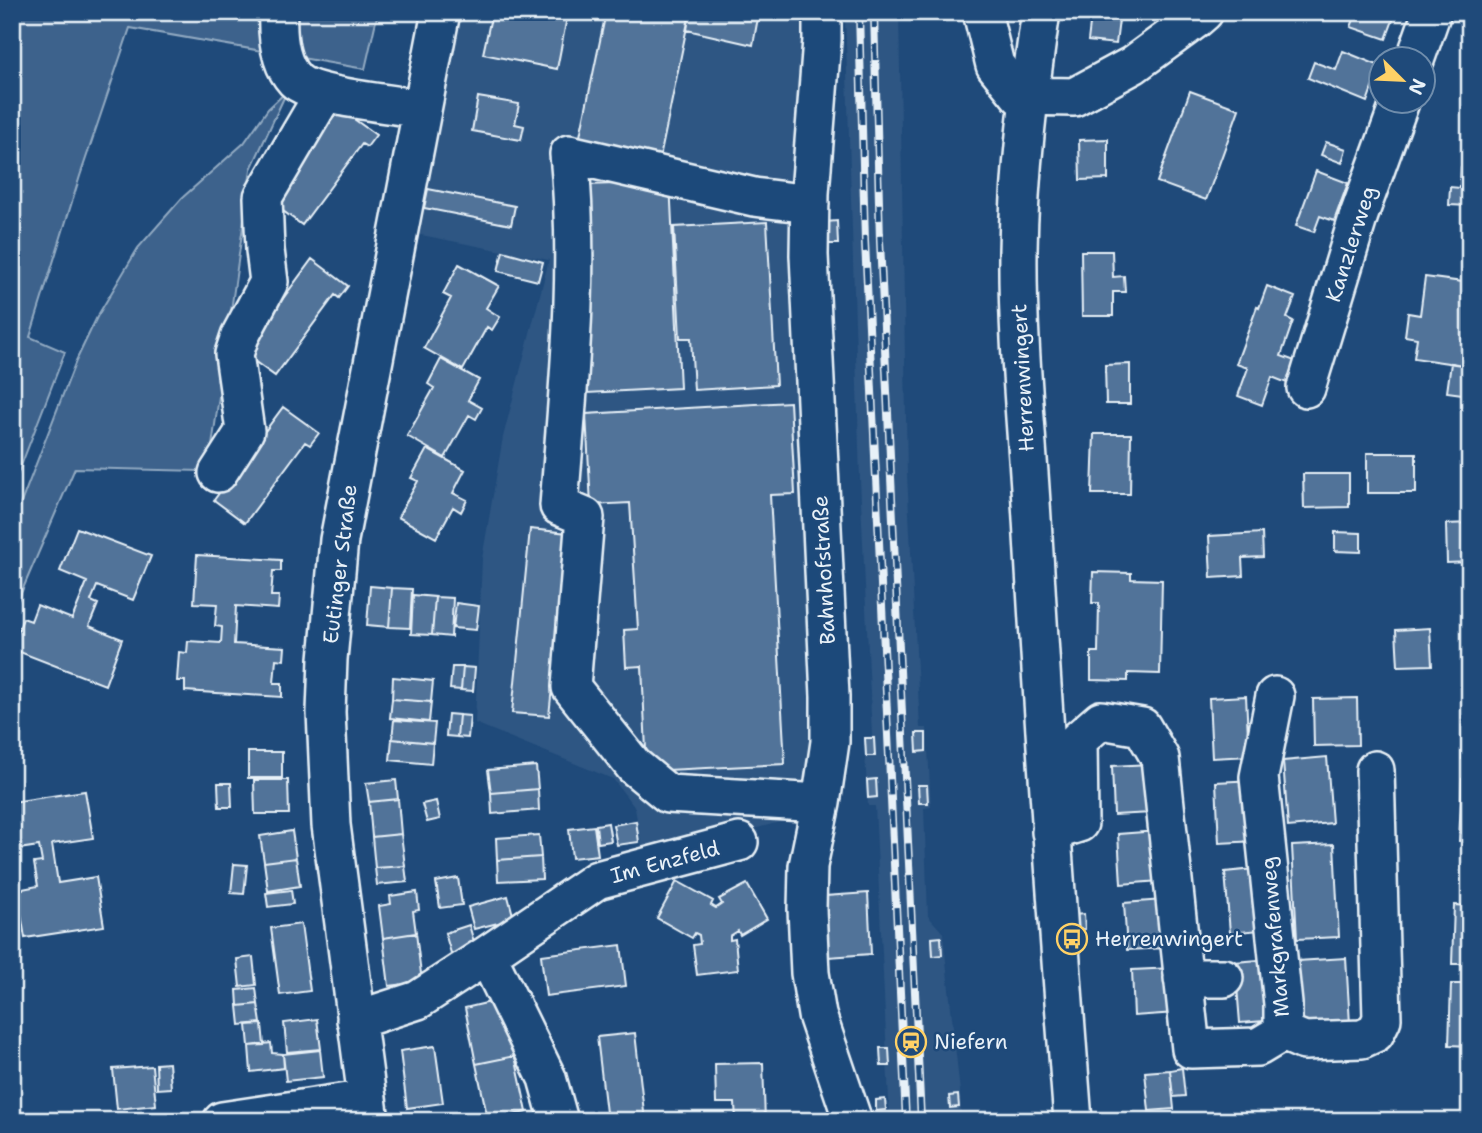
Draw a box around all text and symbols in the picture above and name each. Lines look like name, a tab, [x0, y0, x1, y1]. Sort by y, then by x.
north arrow	[1366, 46, 1436, 116]
text: N	[1403, 75, 1432, 99]
street label: Kanzlerweg	[1319, 182, 1383, 306]
street label: Herrenwingert	[1005, 303, 1041, 453]
street label: Eutinger Straße	[316, 483, 364, 645]
street label: Bahnhofstraße	[806, 495, 842, 645]
street label: Im Enzfeld	[608, 834, 722, 890]
street label: Markgrafenweg	[1254, 856, 1296, 1018]
bus stop icon: Herrenwingert	[1055, 922, 1089, 956]
place label: Herrenwingert	[1095, 925, 1243, 953]
station icon: Niefern	[894, 1025, 928, 1059]
place label: Niefern	[934, 1028, 1008, 1056]

